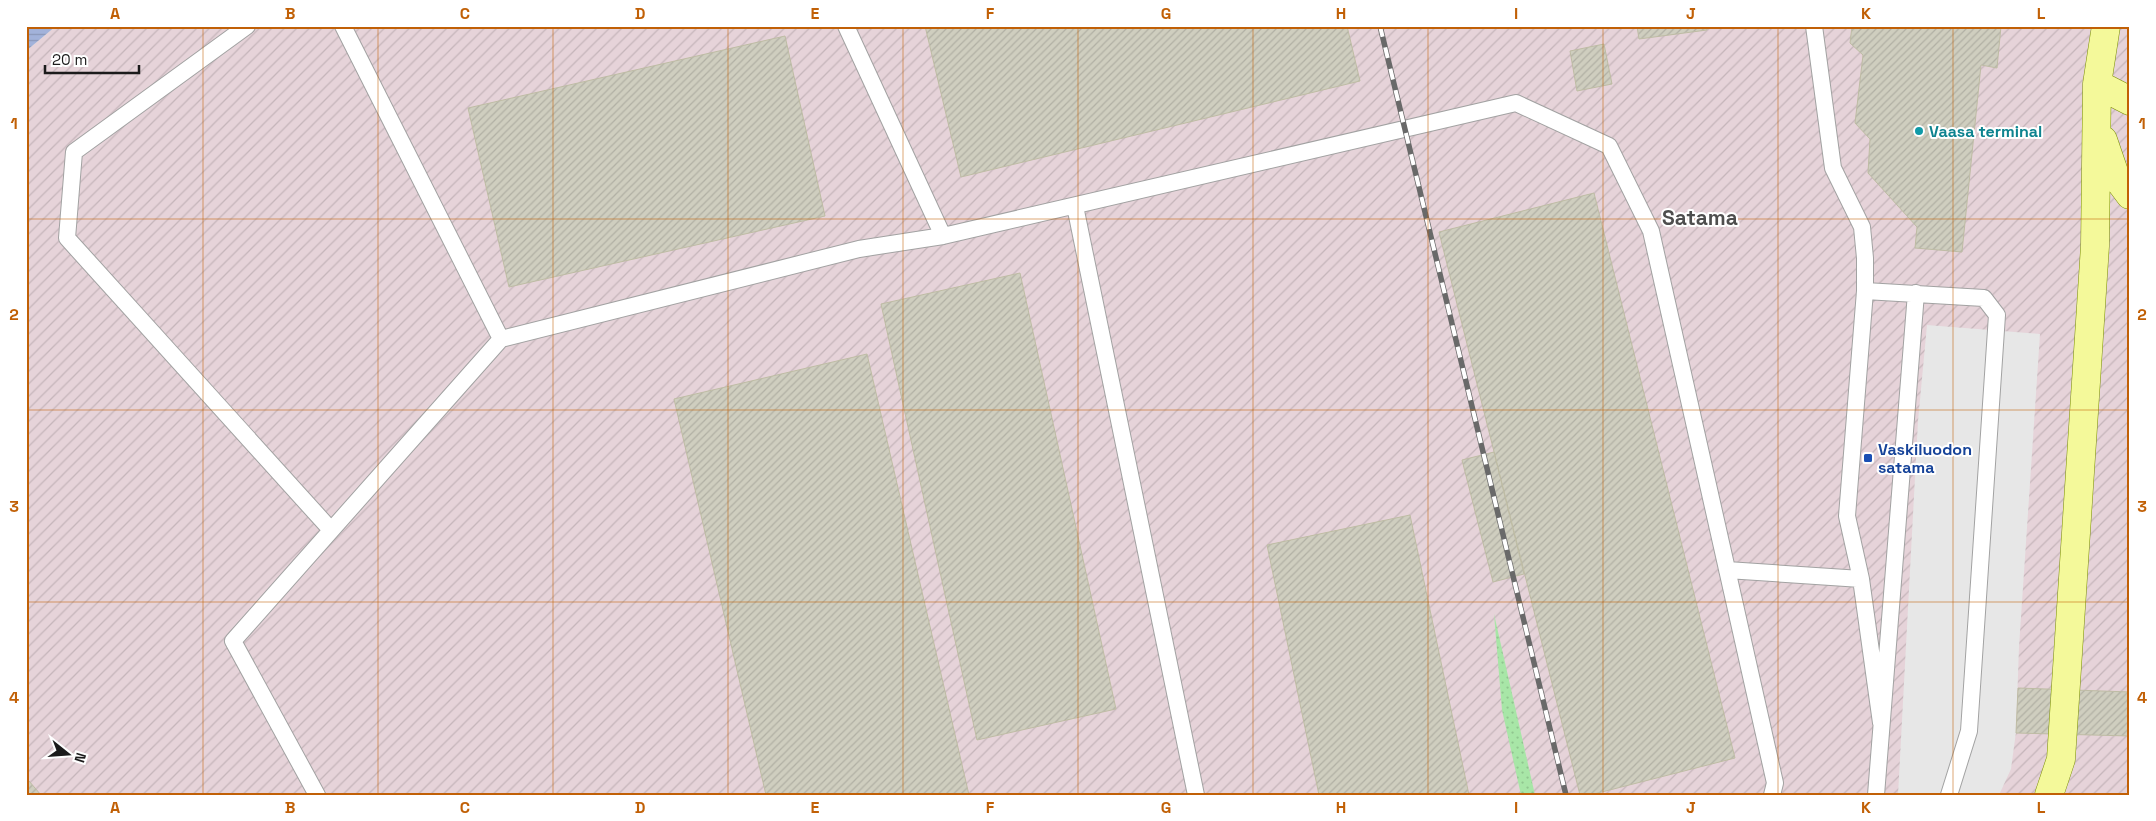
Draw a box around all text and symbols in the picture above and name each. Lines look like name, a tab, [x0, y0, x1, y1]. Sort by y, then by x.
text: A	[110, 3, 120, 24]
text: B	[285, 3, 295, 24]
text: C	[460, 3, 470, 24]
text: D	[635, 3, 645, 24]
text: E	[811, 3, 820, 24]
text: F	[986, 3, 995, 24]
text: G	[1161, 3, 1171, 24]
text: H	[1336, 3, 1346, 24]
text: I	[1514, 3, 1518, 24]
text: J	[1686, 3, 1696, 24]
text: K	[1861, 3, 1871, 24]
text: L	[2037, 3, 2046, 24]
scale bar	[45, 42, 139, 74]
text: 20 m	[52, 50, 87, 69]
text: 1	[10, 113, 18, 134]
text: 1	[2138, 113, 2146, 134]
place label: Vaasa terminal	[1929, 121, 2042, 142]
marker: Vaasa terminal	[1913, 125, 1925, 137]
district label: Satama	[1662, 204, 1738, 231]
text: 2	[9, 304, 19, 325]
text: 2	[2137, 304, 2147, 325]
place label: Vaskiluodon satama	[1878, 439, 1972, 478]
marker: Vaskiluodon satama	[1862, 452, 1874, 464]
text: 3	[9, 496, 19, 517]
text: 3	[2137, 496, 2147, 517]
text: 4	[9, 687, 19, 708]
text: 4	[2137, 687, 2147, 708]
north arrow	[42, 728, 92, 778]
text: N	[70, 751, 90, 765]
text: A	[110, 797, 120, 818]
text: B	[285, 797, 295, 818]
text: C	[460, 797, 470, 818]
text: D	[635, 797, 645, 818]
text: E	[811, 797, 820, 818]
text: F	[986, 797, 995, 818]
text: G	[1161, 797, 1171, 818]
text: H	[1336, 797, 1346, 818]
text: I	[1514, 797, 1518, 818]
text: J	[1686, 797, 1696, 818]
text: K	[1861, 797, 1871, 818]
text: L	[2037, 797, 2046, 818]

